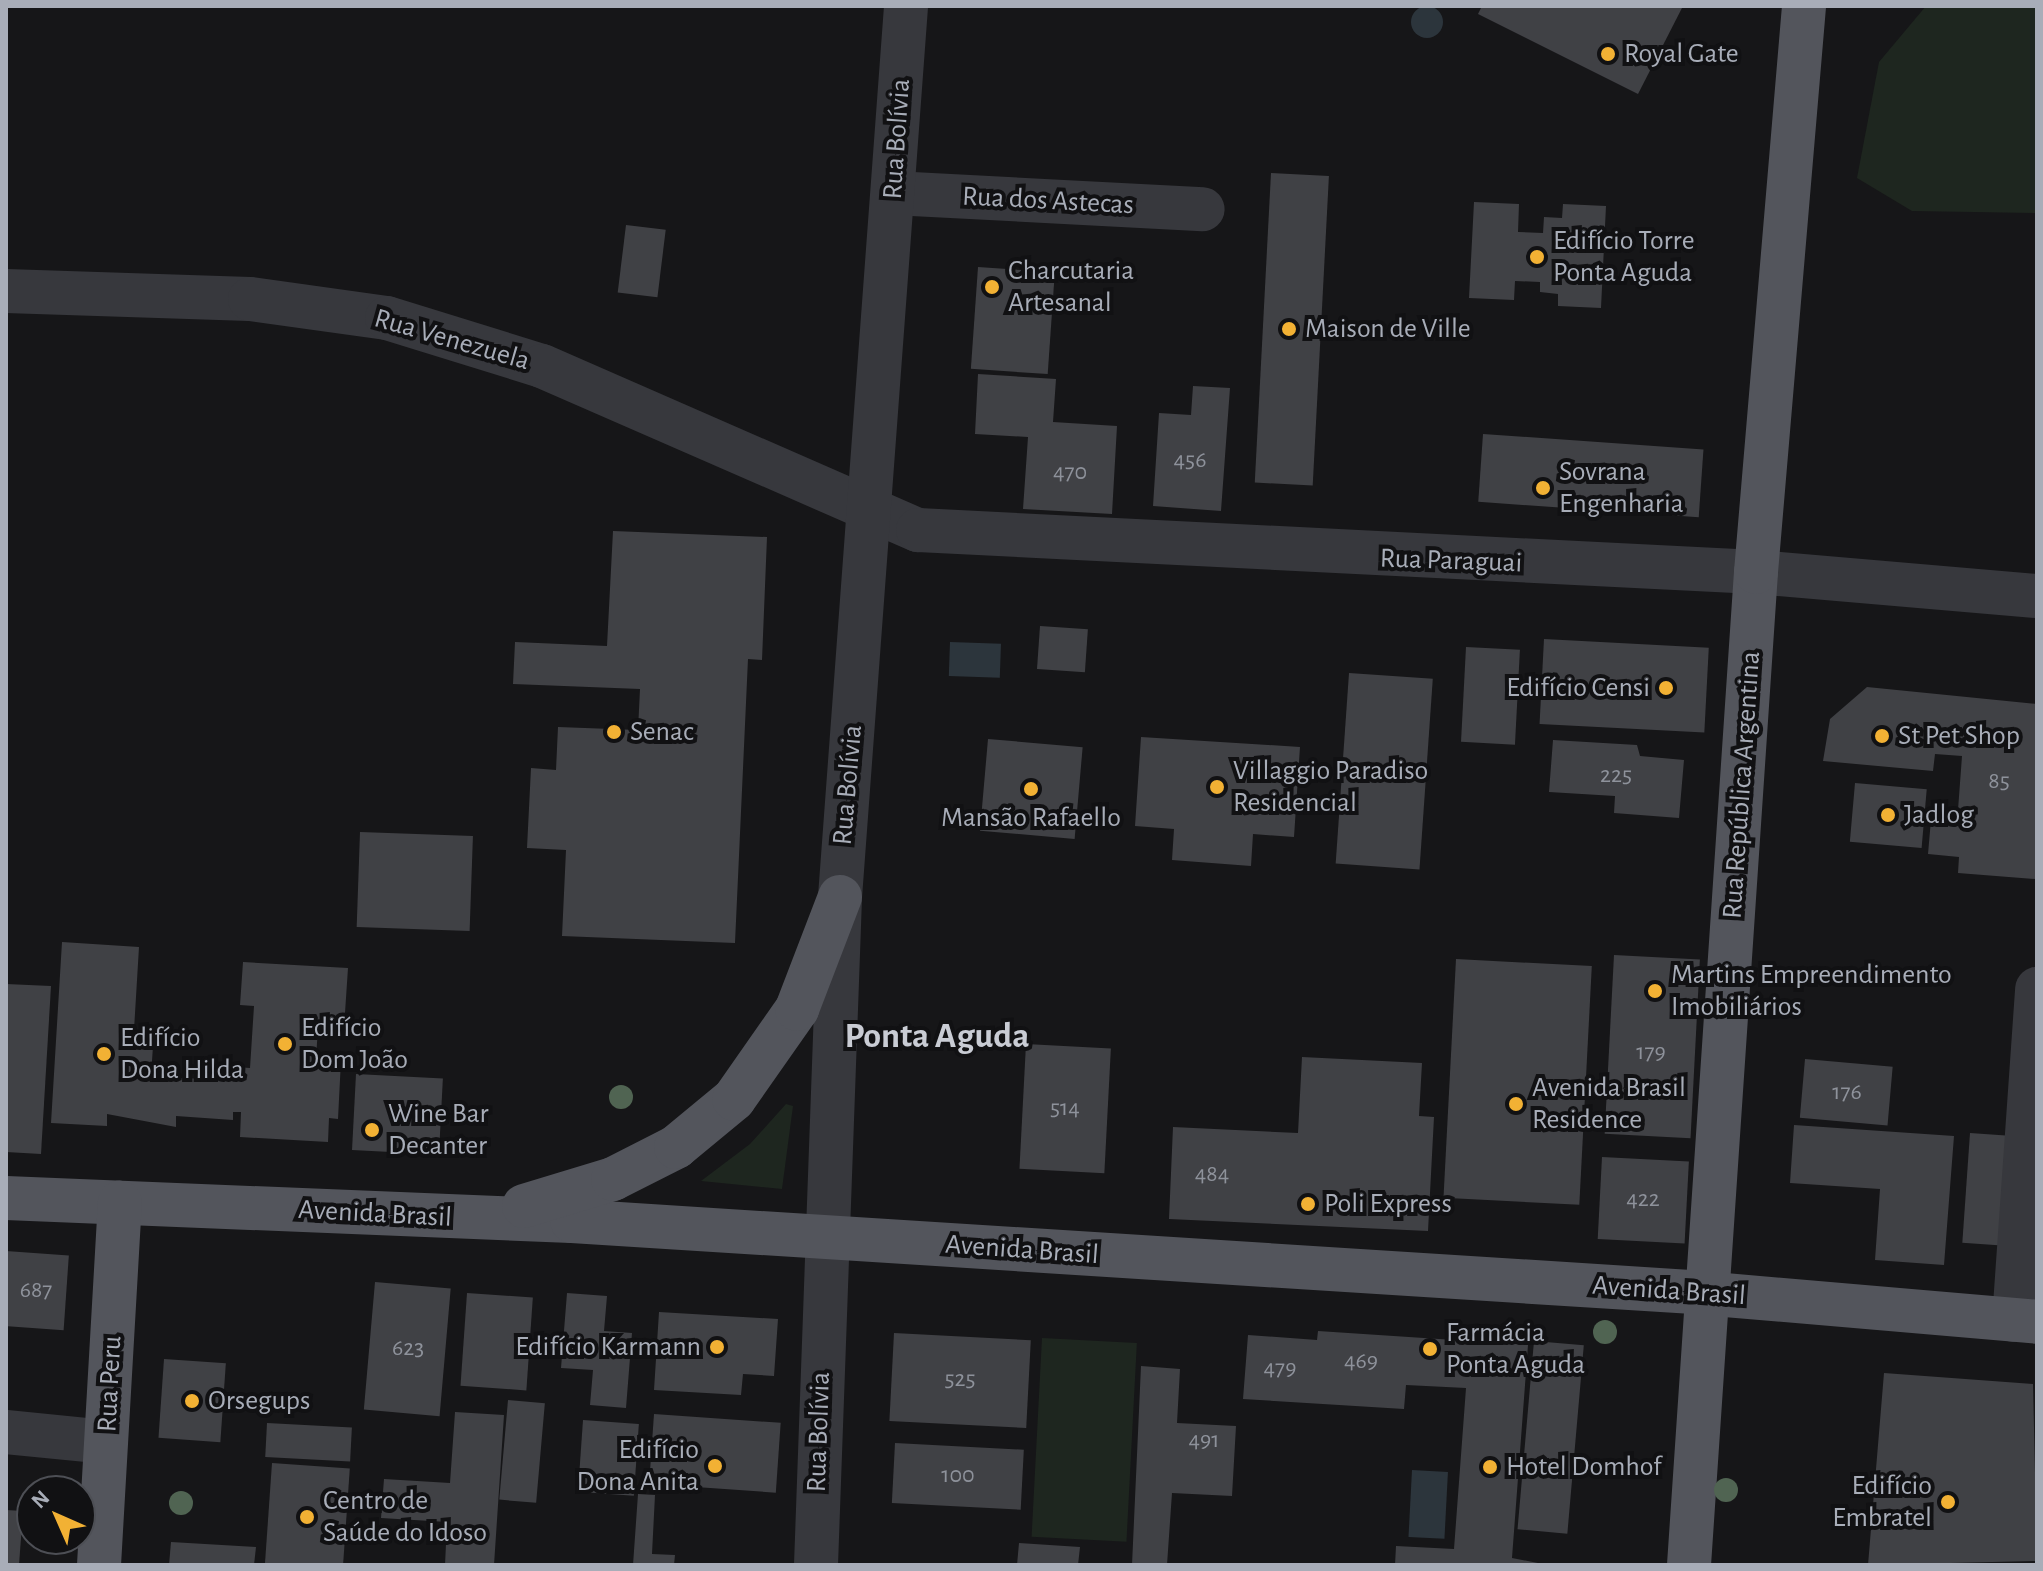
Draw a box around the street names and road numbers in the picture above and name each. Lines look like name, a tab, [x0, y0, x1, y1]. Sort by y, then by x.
street label: Rua Bolívia	[876, 78, 918, 200]
street label: Rua dos Astecas	[961, 180, 1135, 222]
street label: Rua Venezuela	[370, 302, 534, 378]
street label: Rua Paraguai	[1379, 542, 1523, 580]
street label: Rua República Argentina	[1716, 650, 1768, 920]
street label: Rua Bolívia	[826, 723, 870, 847]
street label: Avenida Brasil	[297, 1193, 453, 1235]
street label: Avenida Brasil	[944, 1228, 1100, 1272]
street label: Avenida Brasil	[1591, 1269, 1747, 1313]
street label: Rua Peru	[91, 1335, 129, 1433]
street label: Rua Bolívia	[800, 1371, 838, 1493]

